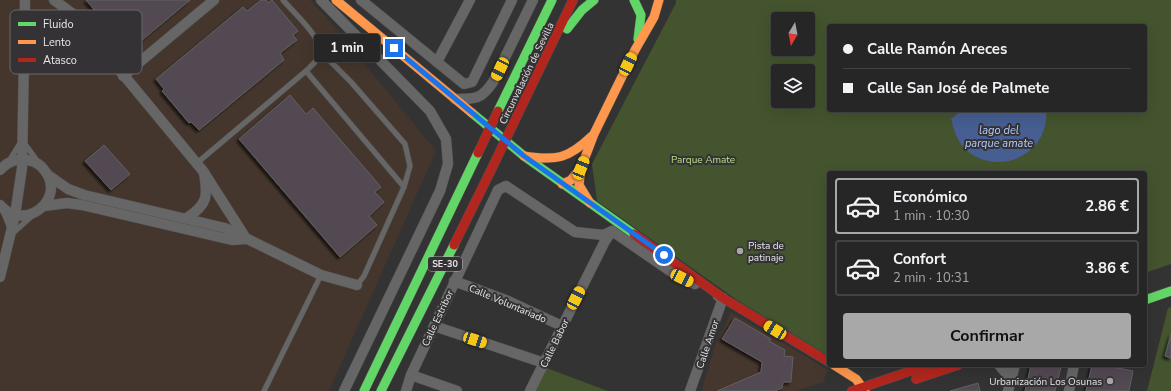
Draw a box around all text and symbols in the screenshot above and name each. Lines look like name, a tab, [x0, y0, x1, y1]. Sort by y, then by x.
legend	[10, 10, 142, 74]
north arrow	[771, 12, 815, 56]
map controls	[771, 12, 815, 108]
text: Fluido	[43, 17, 74, 32]
street label: Circunvalación de Sevilla	[496, 20, 558, 127]
callout: 1 min	[314, 34, 380, 62]
text: Lento	[43, 35, 71, 50]
text: 1 min	[330, 39, 364, 57]
route end	[385, 39, 403, 57]
text: Calle Ramón Areces	[867, 39, 1007, 59]
car	[617, 51, 639, 77]
text: Atasco	[43, 53, 77, 68]
car	[489, 56, 511, 82]
button: layers	[771, 64, 815, 108]
text: Calle San José de Palmete	[867, 78, 1049, 98]
water label: lago del parque amate	[965, 123, 1033, 151]
park label: Parque Amate	[671, 153, 735, 167]
car	[571, 155, 591, 181]
text: Económico	[893, 187, 967, 207]
icon: car	[845, 188, 881, 224]
text: 2.86 €	[1085, 196, 1129, 216]
text: 1 min · 10:30	[893, 207, 969, 225]
place label: Pista de patinaje	[748, 239, 784, 265]
route start	[655, 246, 673, 264]
marker: Pista de patinaje	[735, 246, 745, 256]
text: Confort	[893, 249, 946, 269]
icon: car	[845, 250, 881, 286]
road number: SE-30	[428, 257, 462, 271]
text: 3.86 €	[1085, 258, 1129, 278]
car	[669, 267, 695, 289]
text: 2 min · 10:31	[893, 269, 969, 287]
street label: Calle Voluntariado	[467, 281, 549, 327]
car	[565, 285, 587, 311]
street label: Calle Estribor	[419, 288, 457, 349]
button: Confirmar	[843, 313, 1131, 359]
street label: Calle Babor	[537, 316, 573, 370]
street label: Calle Amor	[693, 318, 723, 371]
car	[762, 319, 788, 341]
car	[462, 331, 488, 349]
place label: Urbanización Los Osunas	[989, 375, 1102, 389]
marker: Urbanización Los Osunas	[1105, 376, 1115, 386]

